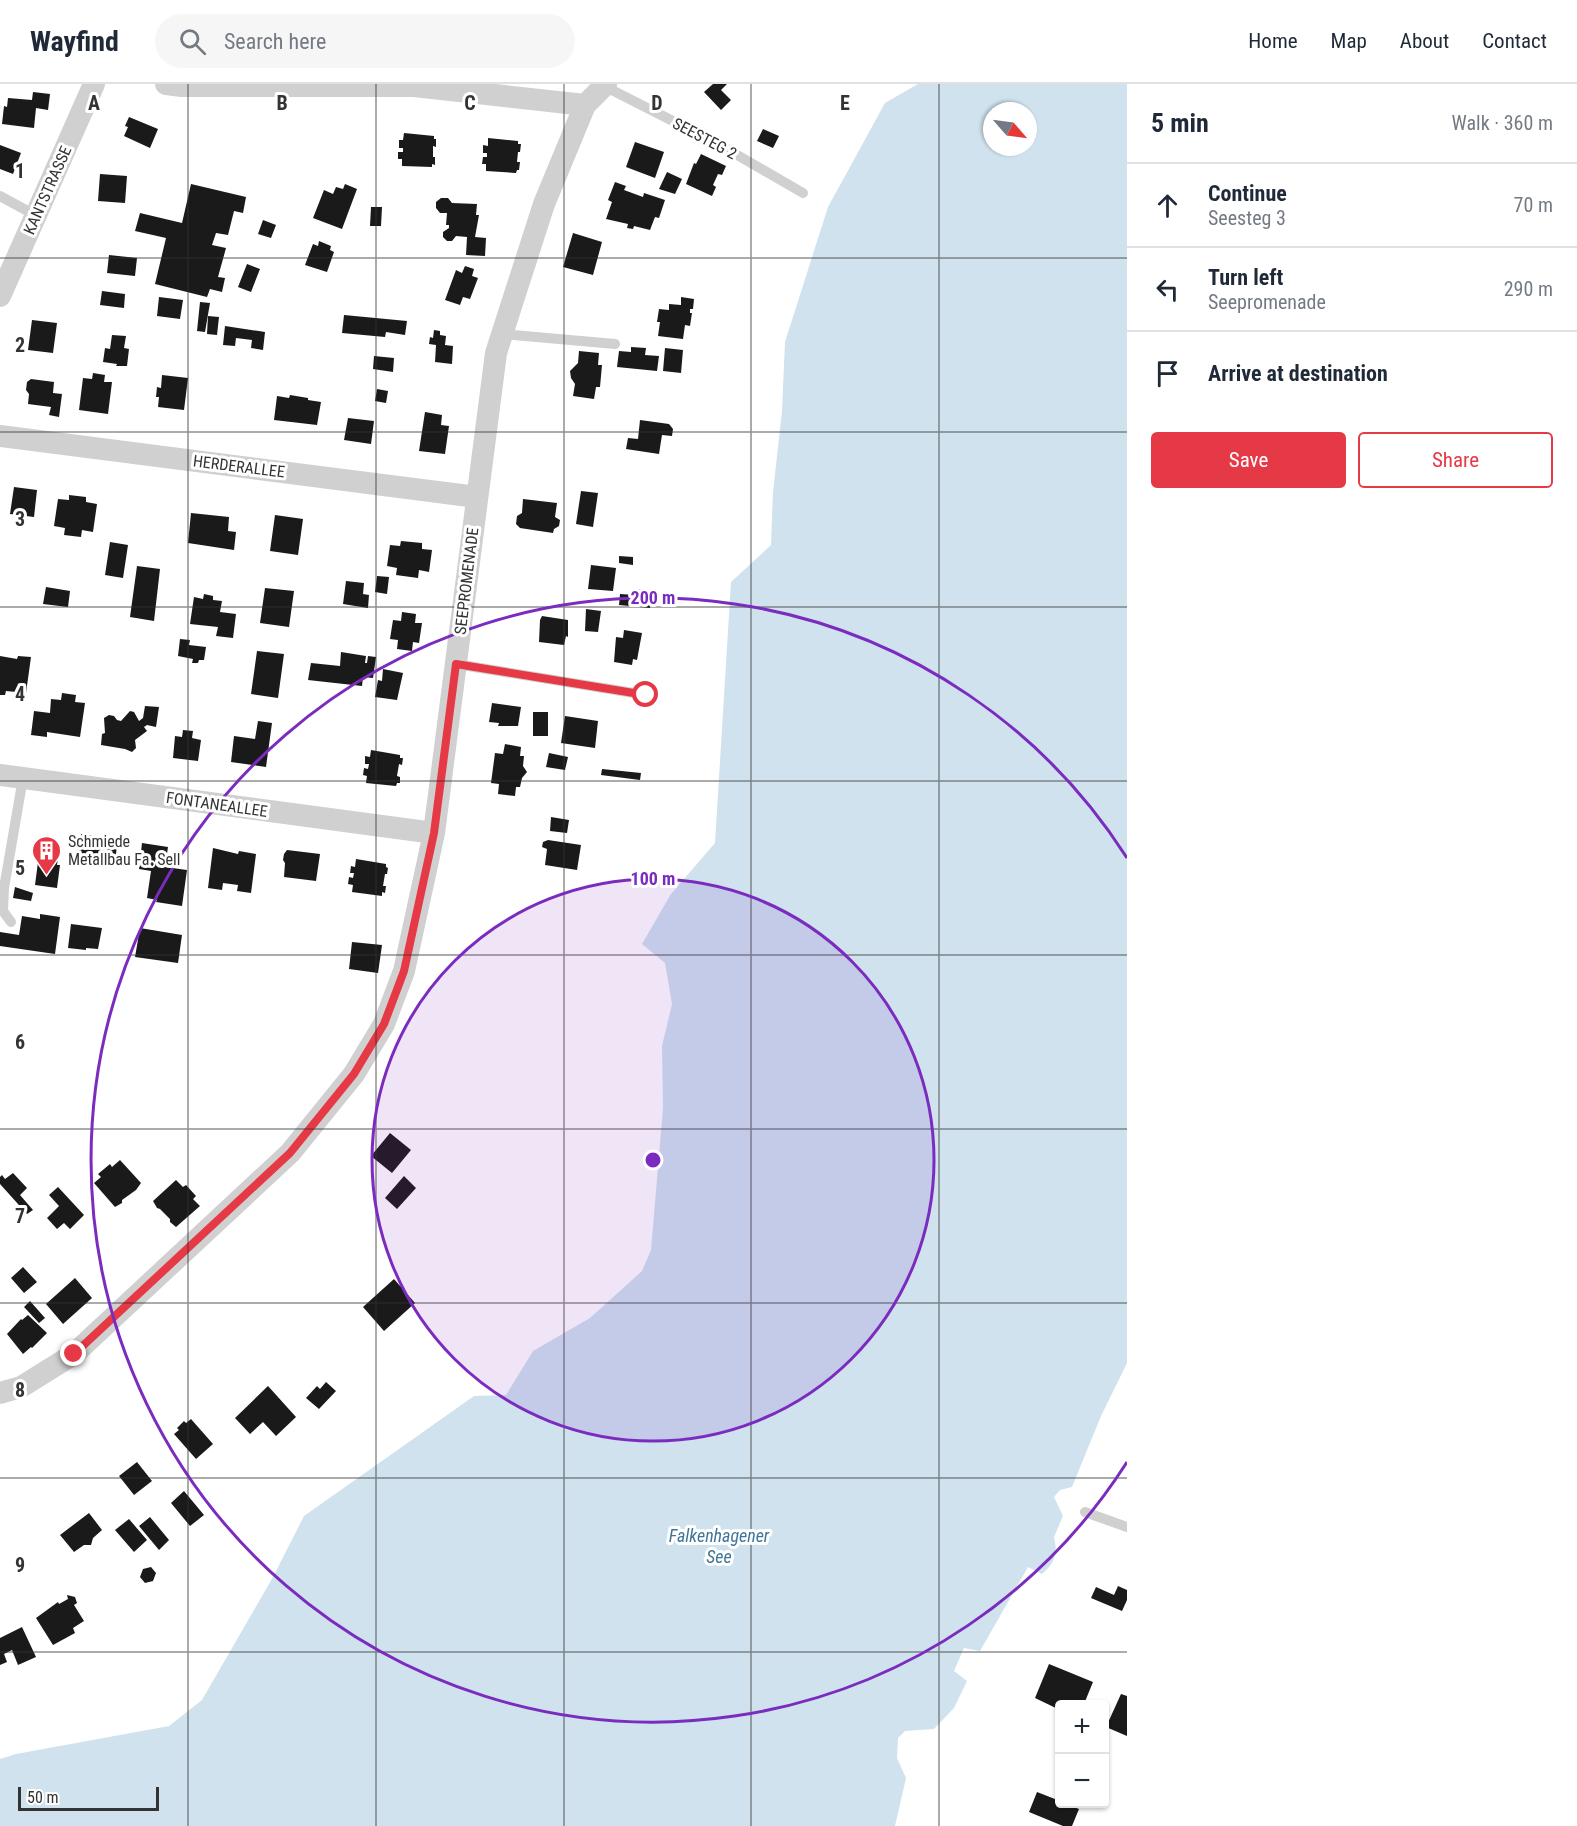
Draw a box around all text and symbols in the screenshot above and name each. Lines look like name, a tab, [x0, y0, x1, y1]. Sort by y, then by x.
search box	[155, 14, 575, 68]
text: Wayfind	[30, 25, 119, 58]
icon: search	[176, 25, 209, 58]
text: Search here	[224, 29, 326, 54]
text: Home	[1248, 29, 1298, 53]
text: Map	[1331, 29, 1367, 53]
text: About	[1400, 29, 1449, 53]
text: Contact	[1482, 29, 1547, 53]
text: A	[88, 91, 100, 115]
text: B	[276, 91, 288, 115]
text: C	[464, 91, 476, 115]
text: D	[651, 91, 663, 115]
text: E	[840, 91, 850, 115]
north arrow	[983, 102, 1037, 156]
text: 5 min	[1151, 108, 1209, 138]
text: Walk · 360 m	[1452, 111, 1553, 135]
street label: SEESTEG 2	[669, 114, 740, 163]
street label: KANTSTRASSE	[20, 143, 75, 237]
text: 1	[15, 159, 25, 183]
text: Continue	[1208, 181, 1287, 206]
icon: ahead	[1151, 189, 1184, 222]
text: 70 m	[1514, 193, 1553, 217]
text: Seesteg 3	[1208, 206, 1286, 230]
text: Turn left	[1208, 265, 1283, 290]
icon: left	[1151, 273, 1184, 306]
text: 290 m	[1504, 277, 1553, 301]
text: Seepromenade	[1208, 290, 1326, 314]
text: 2	[15, 333, 25, 357]
icon: arrive	[1151, 357, 1184, 390]
text: Arrive at destination	[1208, 361, 1388, 386]
button: Save	[1151, 432, 1346, 488]
button: Share	[1358, 432, 1553, 488]
street label: HERDERALLEE	[192, 451, 286, 482]
text: 3	[15, 507, 25, 531]
street label: SEEPROMENADE	[451, 526, 482, 636]
text: 200 m	[631, 587, 675, 608]
route start	[632, 681, 658, 707]
text: 4	[15, 682, 25, 706]
street label: FONTANEALLEE	[165, 788, 269, 821]
place label: Schmiede Metallbau Fa. Sell	[68, 832, 180, 869]
building icon: Schmiede Metallbau Fa. Sell	[31, 834, 63, 876]
text: 5	[15, 856, 25, 880]
text: 100 m	[631, 868, 675, 889]
text: 6	[15, 1030, 25, 1054]
centre of rings	[643, 1150, 663, 1170]
text: 7	[15, 1204, 25, 1228]
route end	[60, 1340, 86, 1366]
text: 8	[15, 1378, 25, 1402]
water label: Falkenhagener See	[669, 1525, 770, 1567]
text: 9	[15, 1553, 25, 1577]
map controls	[1055, 1700, 1109, 1808]
button: +	[1055, 1700, 1109, 1754]
button: −	[1055, 1754, 1109, 1808]
scale bar	[18, 1784, 159, 1812]
text: 50 m	[27, 1788, 59, 1807]

